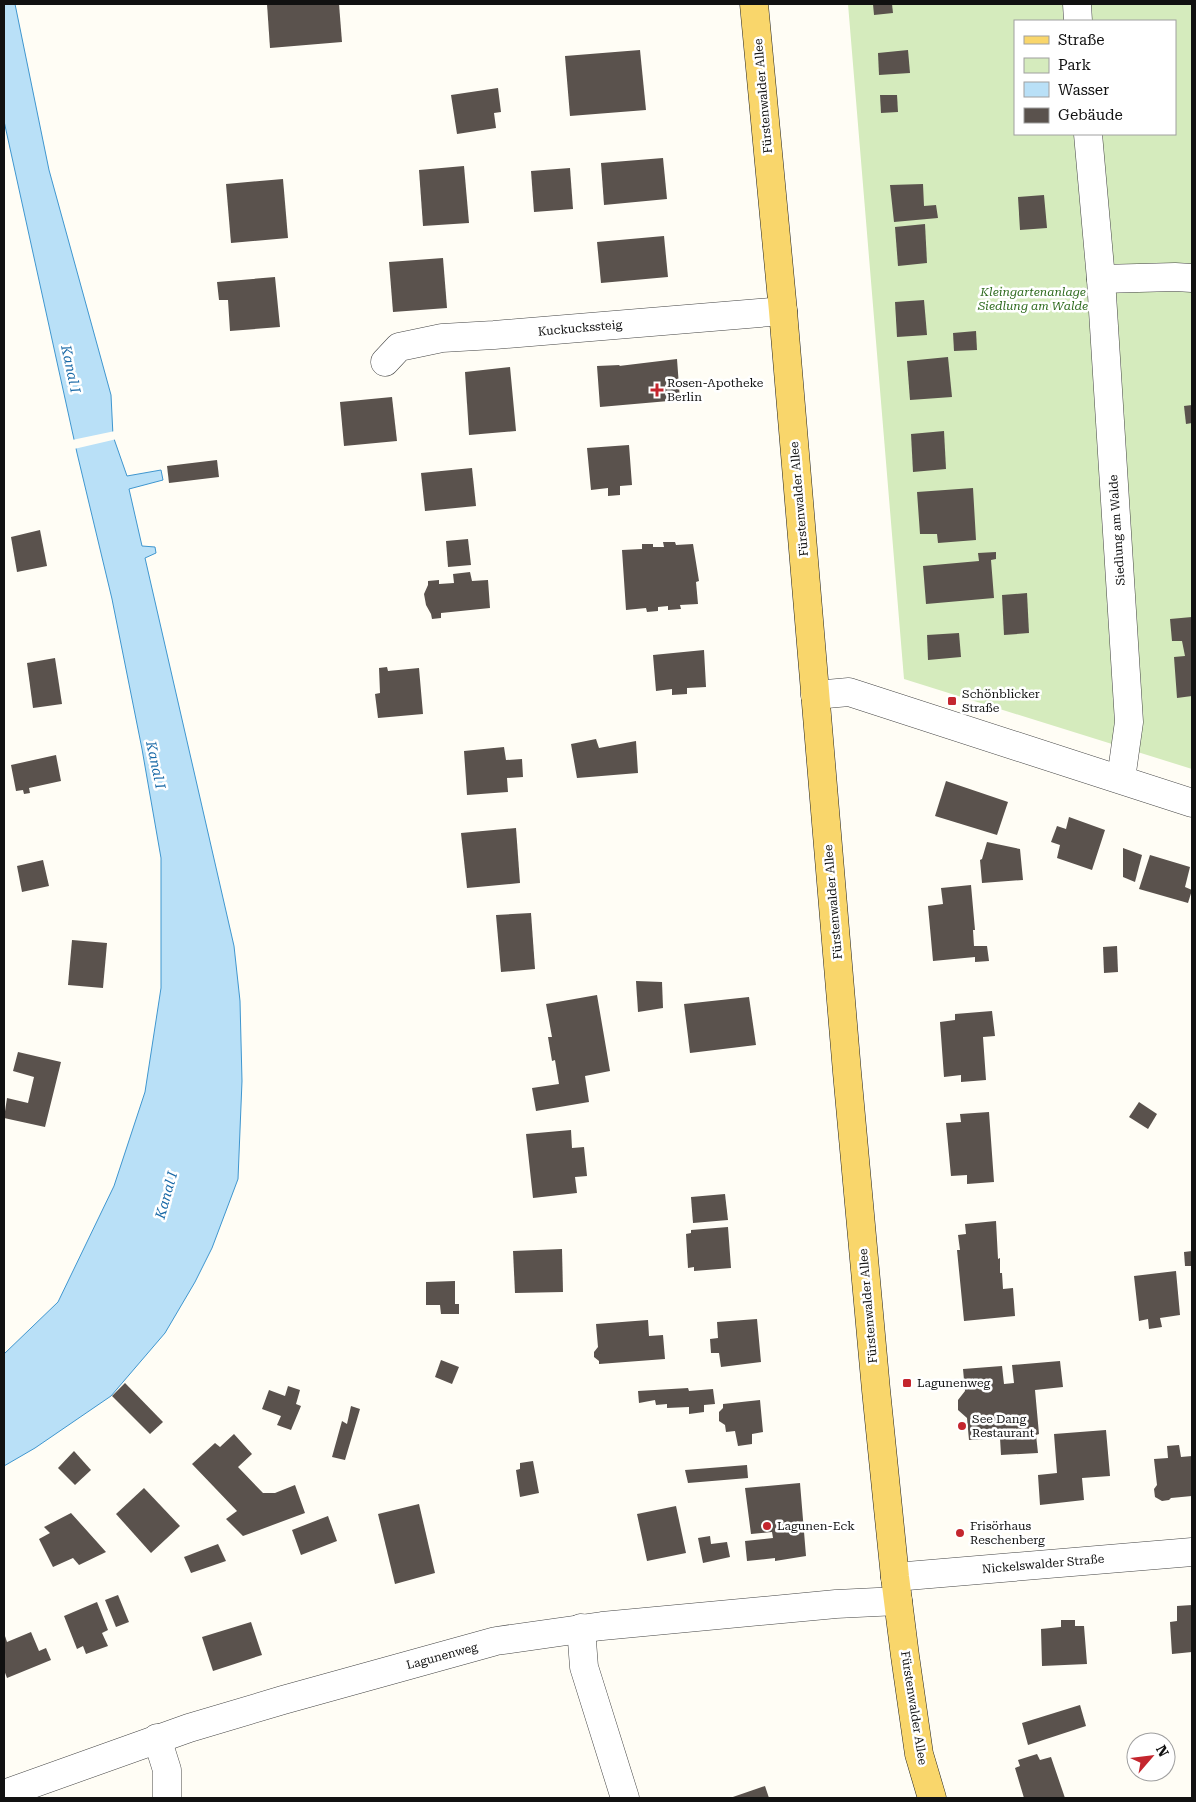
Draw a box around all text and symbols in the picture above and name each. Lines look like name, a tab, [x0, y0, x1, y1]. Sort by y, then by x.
legend	[1014, 20, 1176, 135]
text: Straße	[1058, 31, 1105, 49]
street label: Fürstenwalder Allee	[751, 38, 775, 154]
text: Park	[1058, 56, 1092, 74]
text: Wasser	[1058, 81, 1109, 99]
text: Gebäude	[1058, 106, 1123, 124]
park label: Kleingartenanlage Siedlung am Walde	[977, 285, 1088, 313]
street label: Kuckuckssteig	[537, 317, 623, 339]
water label: Kanal I	[58, 343, 84, 395]
place label: Rosen-Apotheke Berlin	[667, 376, 764, 404]
marker: Rosen-Apotheke Berlin	[651, 384, 663, 396]
street label: Fürstenwalder Allee	[787, 441, 811, 557]
street label: Siedlung am Walde	[1106, 474, 1128, 586]
place label: Schönblicker Straße	[962, 687, 1040, 715]
marker: Schönblicker Straße	[946, 695, 958, 707]
water label: Kanal I	[143, 739, 169, 791]
street label: Fürstenwalder Allee	[821, 844, 845, 960]
water label: Kanal I	[151, 1169, 181, 1221]
street label: Fürstenwalder Allee	[856, 1248, 880, 1364]
place label: Lagunenweg	[917, 1376, 991, 1390]
marker: Lagunenweg	[901, 1377, 913, 1389]
place label: See Dang Restaurant	[972, 1412, 1035, 1440]
marker: See Dang Restaurant	[956, 1420, 968, 1432]
place label: Lagunen-Eck	[777, 1519, 855, 1533]
place label: Frisörhaus Reschenberg	[970, 1519, 1045, 1547]
marker: Lagunen-Eck	[761, 1520, 773, 1532]
marker: Frisörhaus Reschenberg	[954, 1527, 966, 1539]
street label: Nickelswalder Straße	[981, 1552, 1105, 1576]
street label: Lagunenweg	[405, 1640, 479, 1672]
street label: Fürstenwalder Allee	[898, 1650, 930, 1766]
north arrow	[1126, 1732, 1176, 1782]
text: N	[1153, 1742, 1172, 1760]

